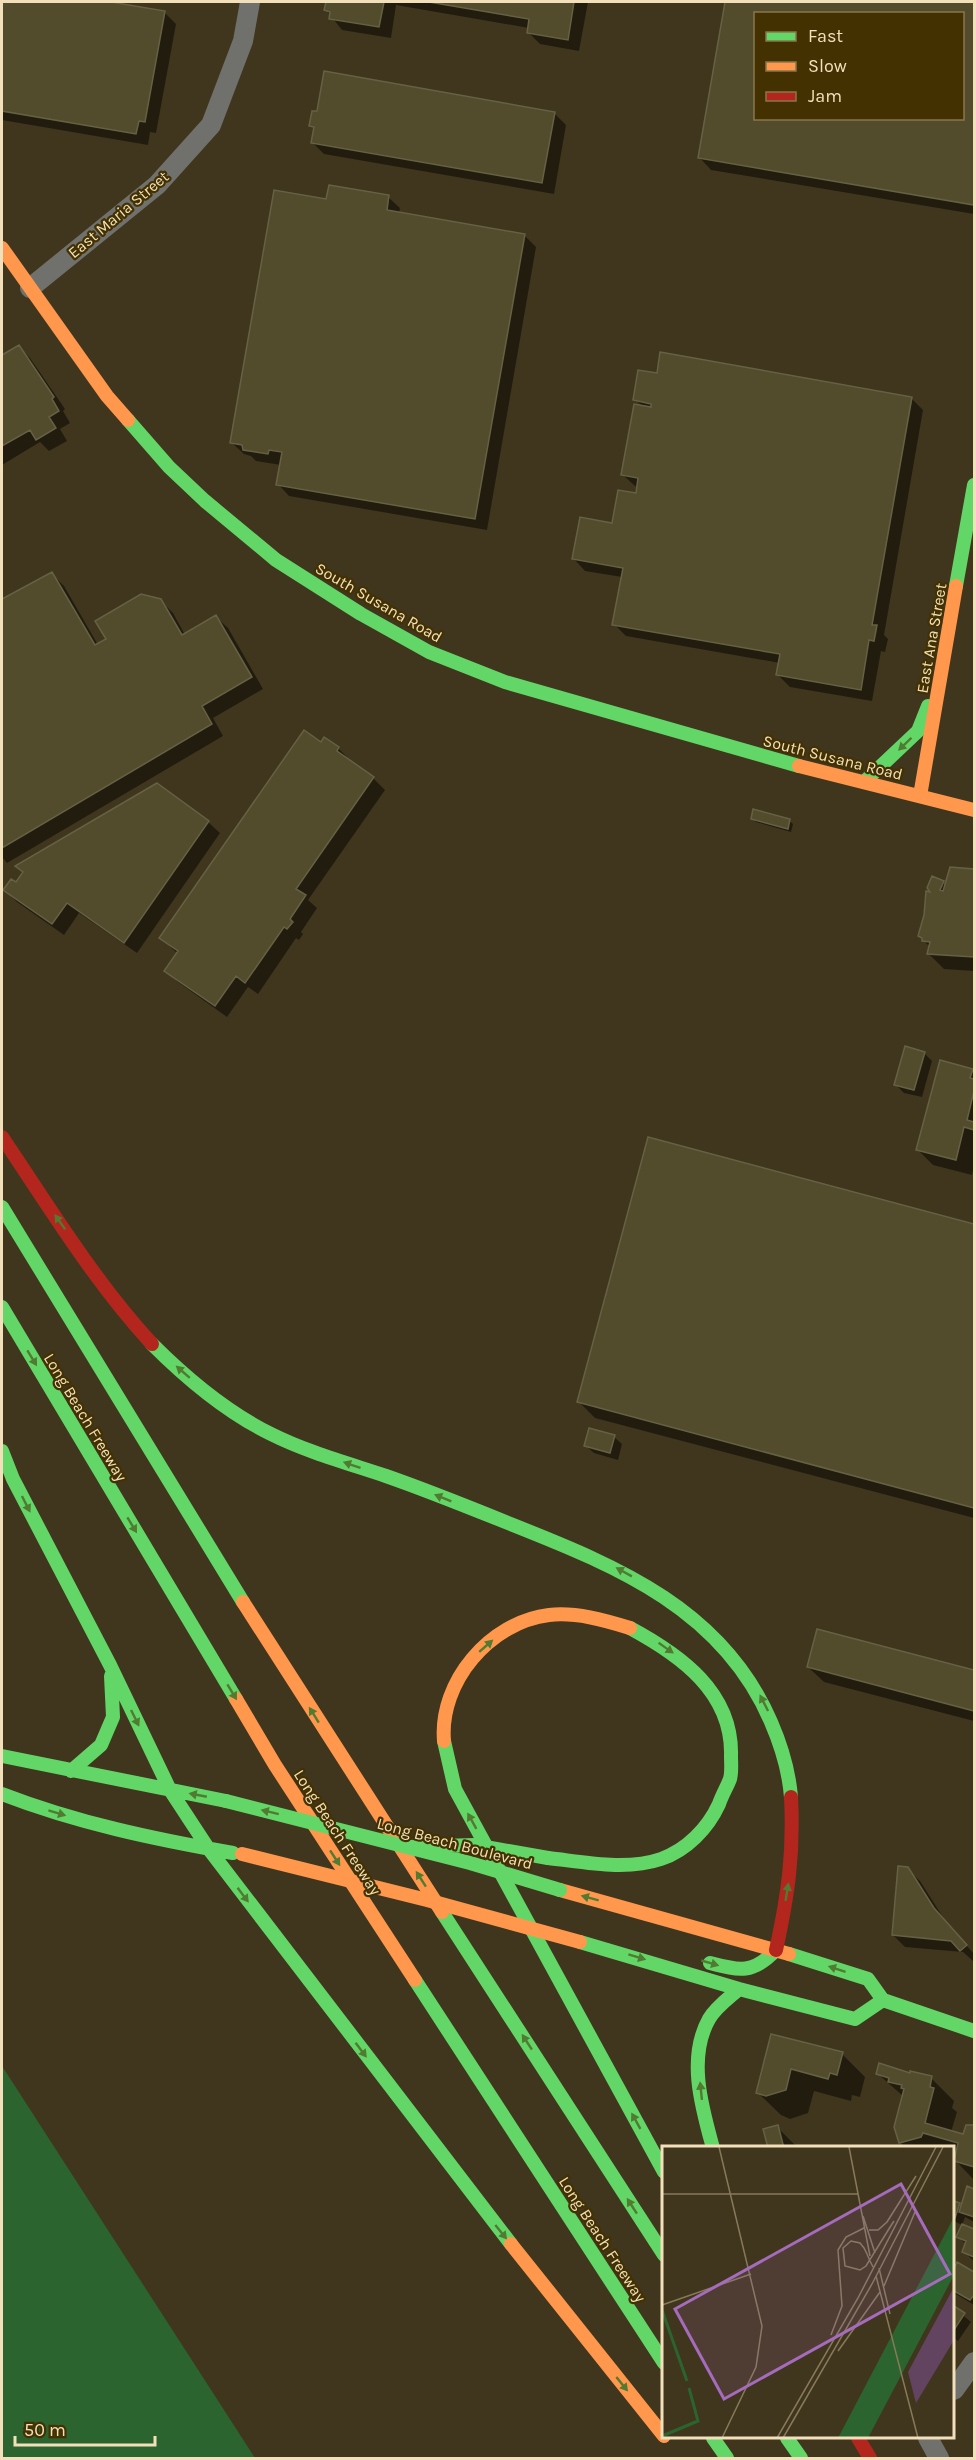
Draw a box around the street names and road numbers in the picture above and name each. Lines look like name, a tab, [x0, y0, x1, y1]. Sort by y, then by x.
street label: East Maria Street	[64, 167, 172, 262]
street label: South Susana Road	[312, 558, 446, 646]
street label: East Ana Street	[912, 582, 951, 695]
street label: South Susana Road	[761, 731, 905, 784]
street label: Long Beach Freeway	[40, 1350, 132, 1485]
street label: Long Beach Freeway	[290, 1766, 386, 1899]
street label: Long Beach Boulevard	[375, 1814, 535, 1873]
street label: Long Beach Freeway	[555, 2173, 651, 2306]

